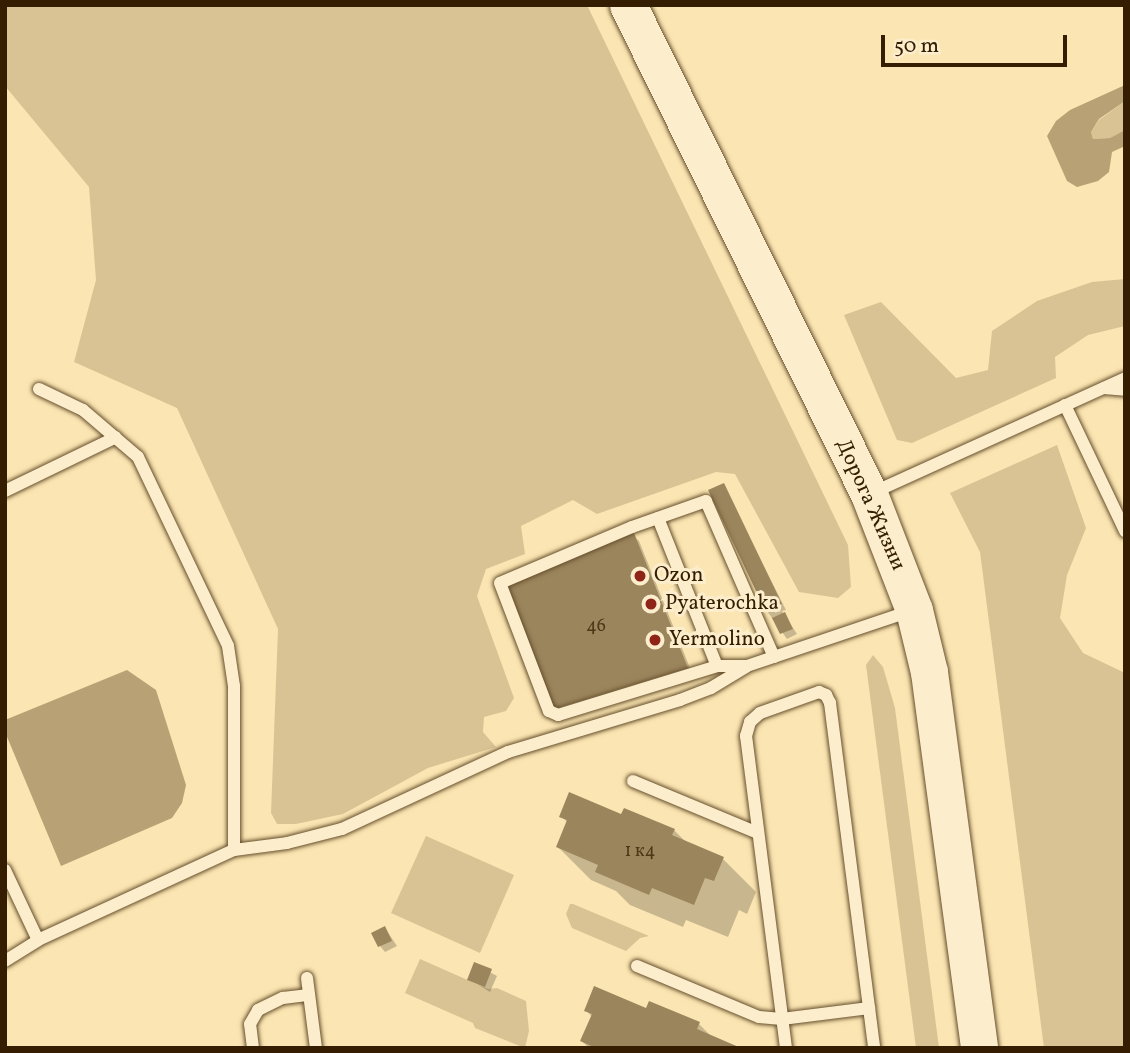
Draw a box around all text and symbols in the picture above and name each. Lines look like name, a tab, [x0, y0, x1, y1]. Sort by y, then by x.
scale bar	[885, 21, 1070, 65]
text: 50 m	[894, 32, 939, 61]
street label: Дорога Жизни	[830, 435, 910, 575]
place label: Ozon	[654, 563, 704, 589]
marker: Ozon	[632, 568, 648, 584]
place label: Pyaterochka	[665, 591, 779, 617]
marker: Pyaterochka	[643, 596, 659, 612]
house number: 46	[586, 616, 606, 638]
place label: Yermolino	[669, 627, 765, 653]
marker: Yermolino	[647, 632, 663, 648]
house number: 1 к4	[625, 841, 655, 863]

